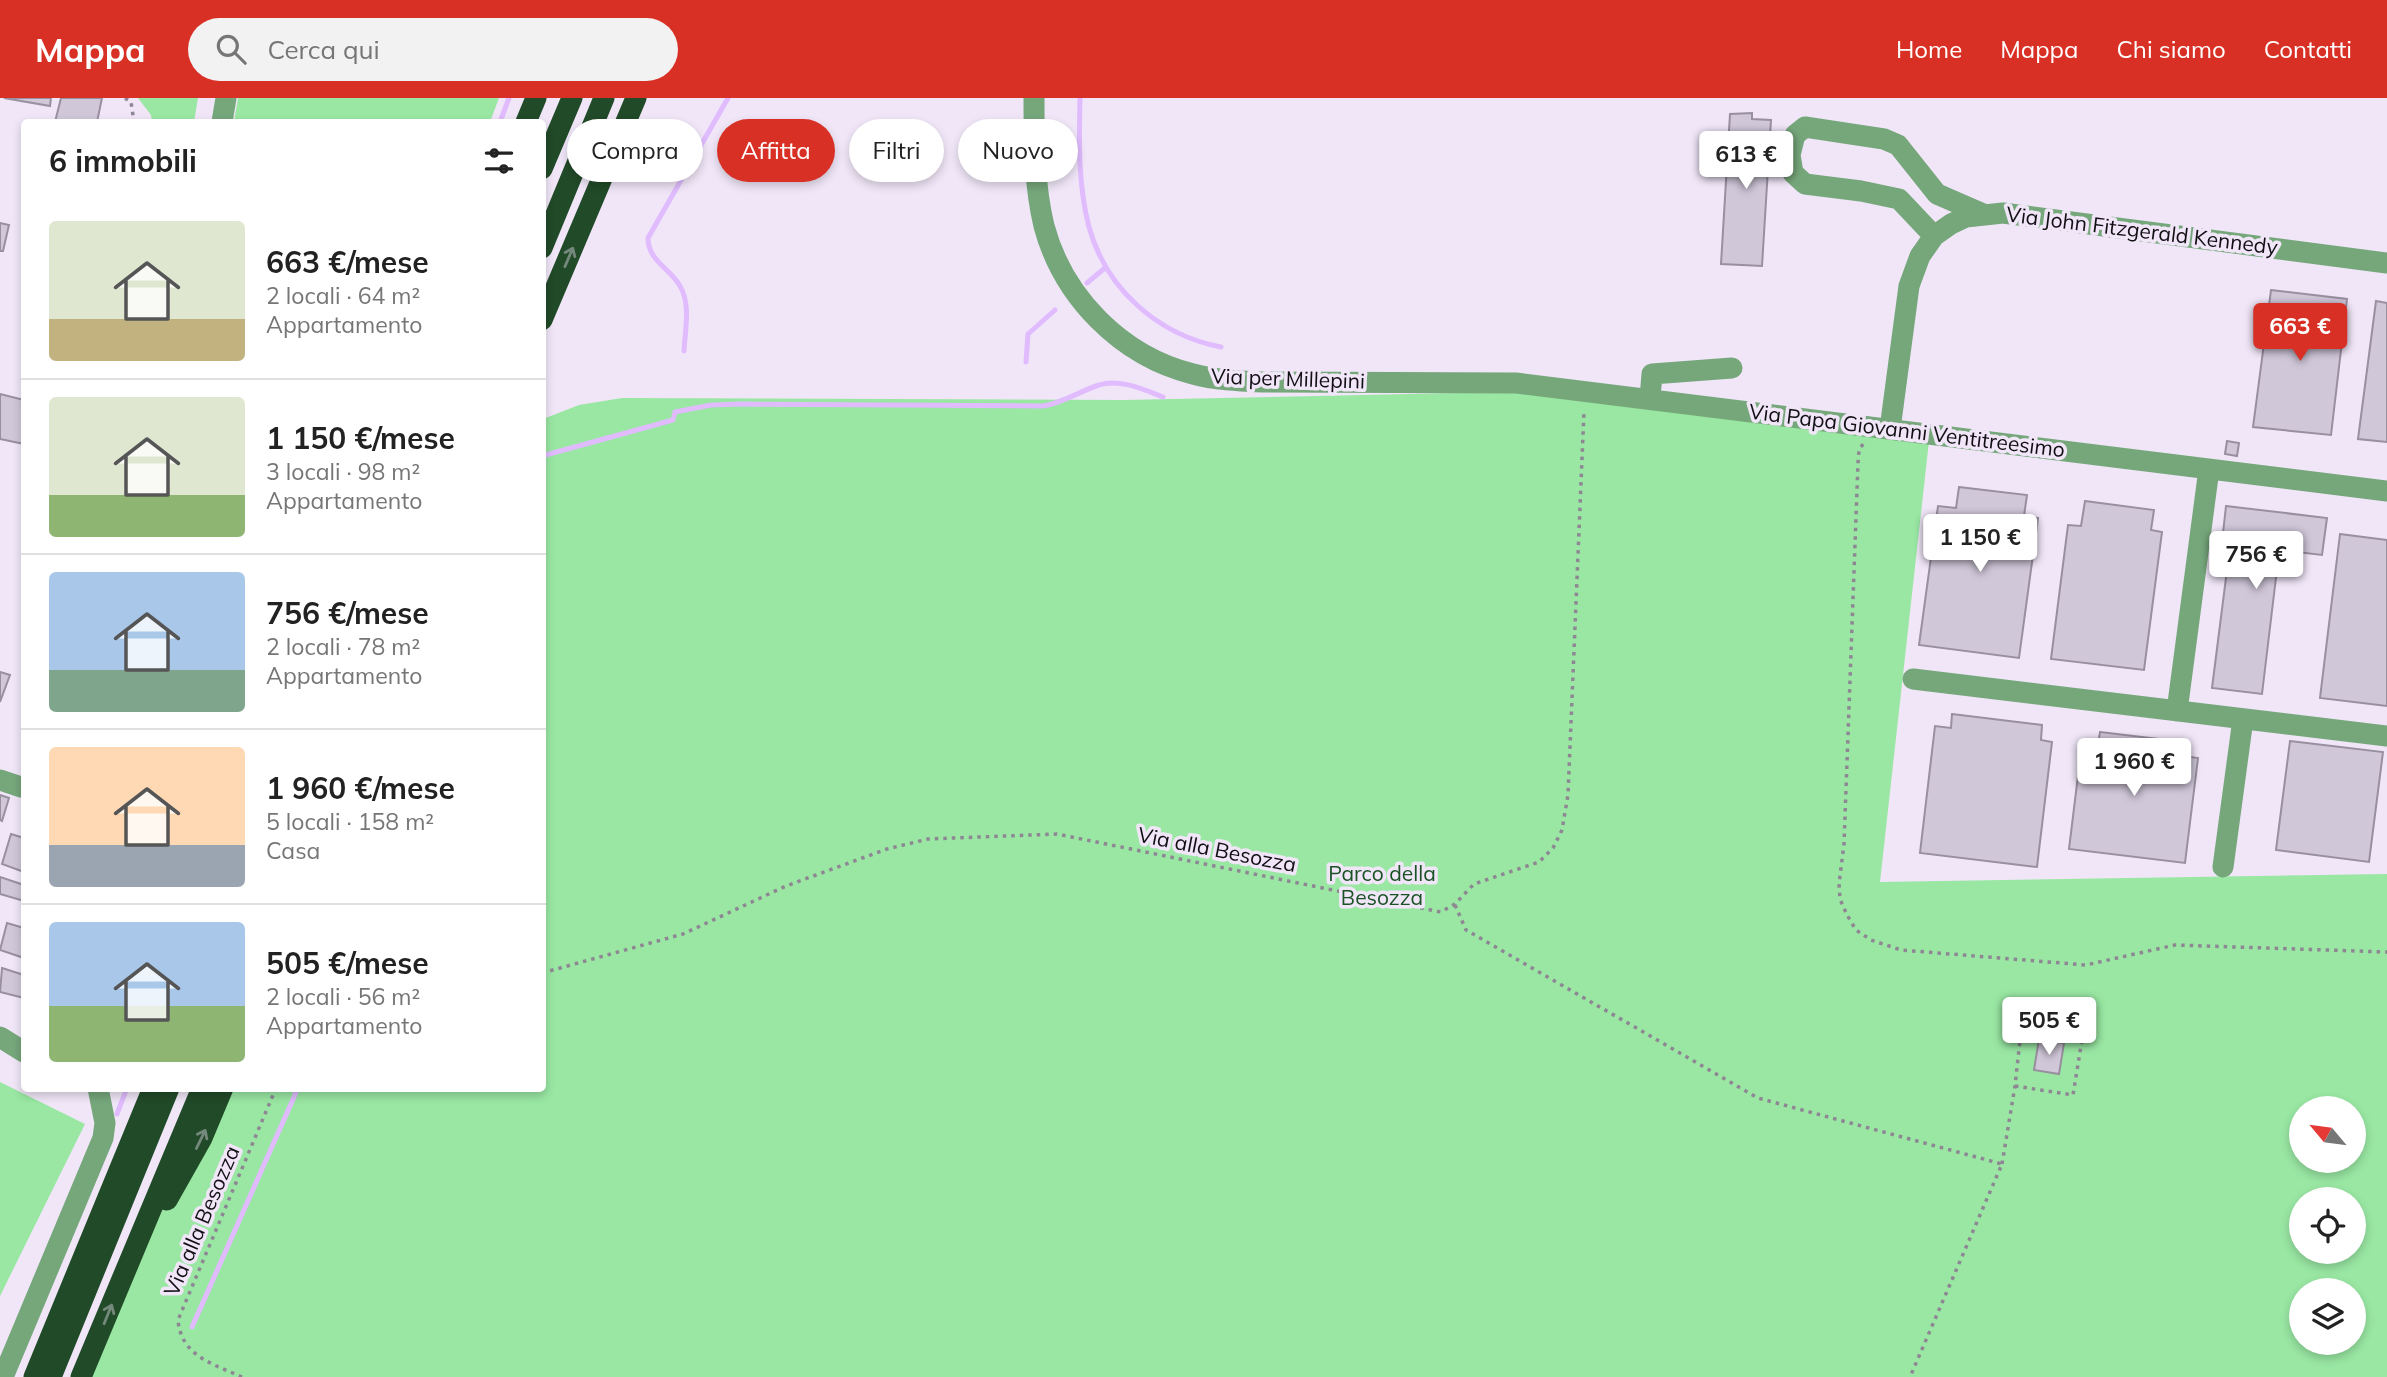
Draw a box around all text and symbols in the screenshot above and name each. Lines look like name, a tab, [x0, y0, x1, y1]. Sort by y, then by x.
search box	[188, 18, 678, 81]
text: Mappa	[35, 29, 146, 70]
icon: search	[212, 30, 250, 68]
text: Cerca qui	[268, 33, 380, 66]
text: Home	[1896, 34, 1962, 64]
text: Mappa	[2000, 34, 2078, 64]
text: Chi siamo	[2116, 34, 2226, 64]
text: Contatti	[2264, 34, 2352, 64]
chip: Compra	[567, 119, 703, 182]
chip: Affitta	[717, 119, 835, 182]
chip: Filtri	[849, 119, 944, 182]
chip: Nuovo	[958, 119, 1078, 182]
pin: 613 €	[1697, 132, 1795, 191]
text: 613 €	[1715, 139, 1777, 168]
text: 6 immobili	[49, 142, 197, 180]
icon: filters	[480, 142, 518, 180]
street label: Via John Fitzgerald Kennedy	[2005, 200, 2279, 260]
text: 663 €/mese	[266, 243, 429, 281]
one-way arrow	[563, 247, 576, 269]
icon: home	[105, 249, 189, 333]
text: 2 locali · 64 m²	[266, 281, 420, 310]
pin: 663 €	[2251, 303, 2349, 363]
text: Appartamento	[266, 310, 422, 339]
text: 663 €	[2269, 311, 2331, 340]
street label: Via per Millepini	[1211, 362, 1366, 394]
street label: Via Papa Giovanni Ventitreesimo	[1748, 398, 2067, 462]
text: 1 150 €/mese	[266, 419, 455, 457]
icon: home	[105, 425, 189, 509]
text: 3 locali · 98 m²	[266, 457, 420, 486]
text: Appartamento	[266, 486, 422, 515]
pin: 1 150 €	[1915, 514, 2045, 574]
text: 1 150 €	[1939, 522, 2021, 551]
pin: 756 €	[2207, 532, 2305, 591]
text: 756 €	[2225, 539, 2287, 568]
text: 756 €/mese	[266, 594, 429, 632]
icon: home	[105, 600, 189, 684]
text: 2 locali · 78 m²	[266, 632, 420, 661]
text: Appartamento	[266, 661, 422, 690]
pin: 1 960 €	[2069, 738, 2199, 798]
text: 1 960 €	[2093, 746, 2175, 775]
text: 1 960 €/mese	[266, 769, 455, 807]
icon: home	[105, 775, 189, 859]
text: 5 locali · 158 m²	[266, 807, 434, 836]
street label: Via alla Besozza	[1136, 821, 1299, 877]
text: Casa	[266, 836, 320, 865]
park label: Parco della Besozza	[1328, 860, 1436, 910]
text: 505 €/mese	[266, 944, 429, 982]
icon: home	[105, 950, 189, 1034]
text: 2 locali · 56 m²	[266, 982, 420, 1011]
pin: 505 €	[2000, 998, 2098, 1057]
text: 505 €	[2018, 1005, 2080, 1034]
text: Appartamento	[266, 1011, 422, 1040]
north arrow	[2289, 1096, 2366, 1172]
map controls	[2289, 1096, 2366, 1355]
one-way arrow	[195, 1129, 208, 1150]
street label: Via alla Besozza	[158, 1142, 244, 1300]
button: locate	[2289, 1187, 2366, 1264]
button: layers	[2289, 1278, 2366, 1355]
one-way arrow	[102, 1304, 115, 1325]

